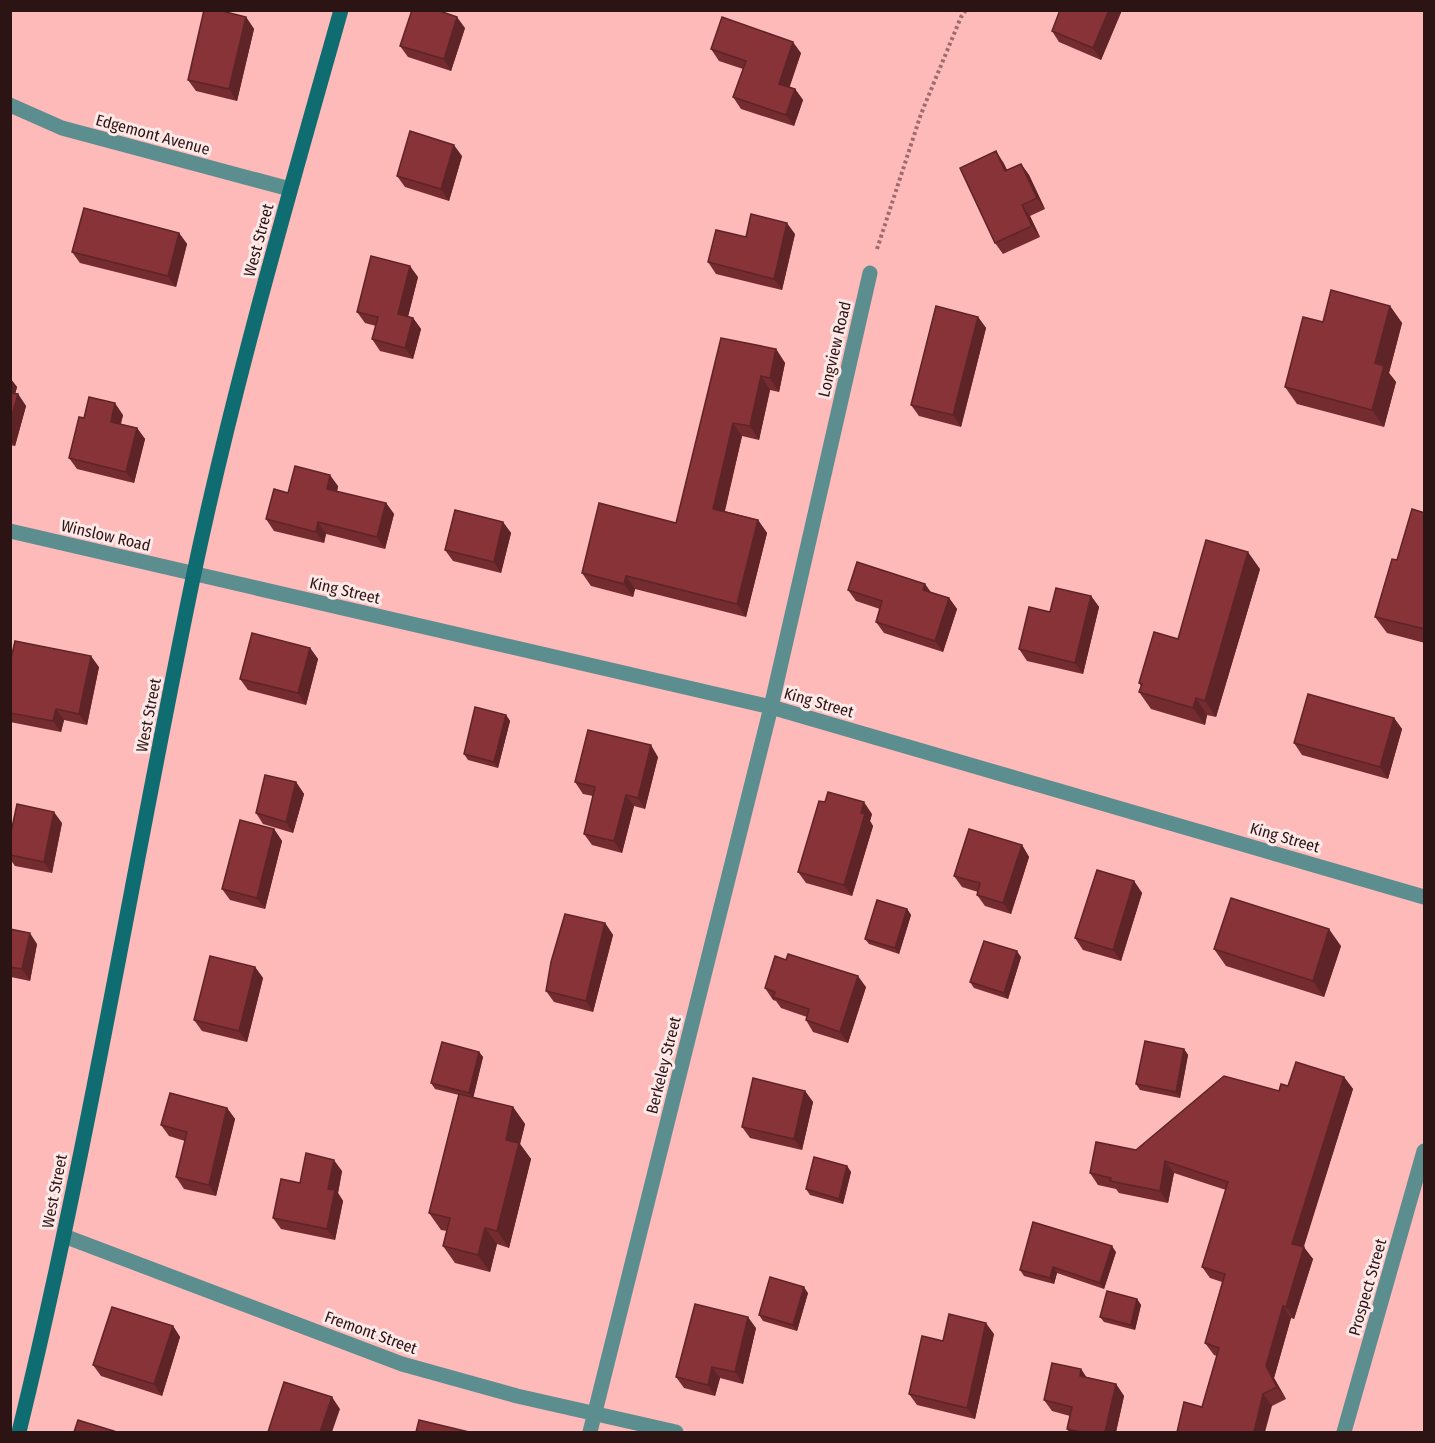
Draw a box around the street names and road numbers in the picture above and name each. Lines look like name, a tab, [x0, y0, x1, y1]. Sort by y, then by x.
street label: Edgemont Avenue	[94, 110, 212, 159]
street label: West Street	[240, 201, 278, 279]
street label: Longview Road	[814, 299, 855, 399]
street label: Winslow Road	[59, 516, 152, 555]
street label: King Street	[308, 573, 383, 608]
street label: West Street	[132, 676, 165, 754]
street label: King Street	[782, 683, 857, 722]
street label: King Street	[1248, 818, 1323, 857]
street label: Berkeley Street	[642, 1014, 685, 1116]
street label: West Street	[38, 1152, 71, 1230]
street label: Prospect Street	[1345, 1236, 1391, 1338]
street label: Fremont Street	[322, 1307, 420, 1358]

